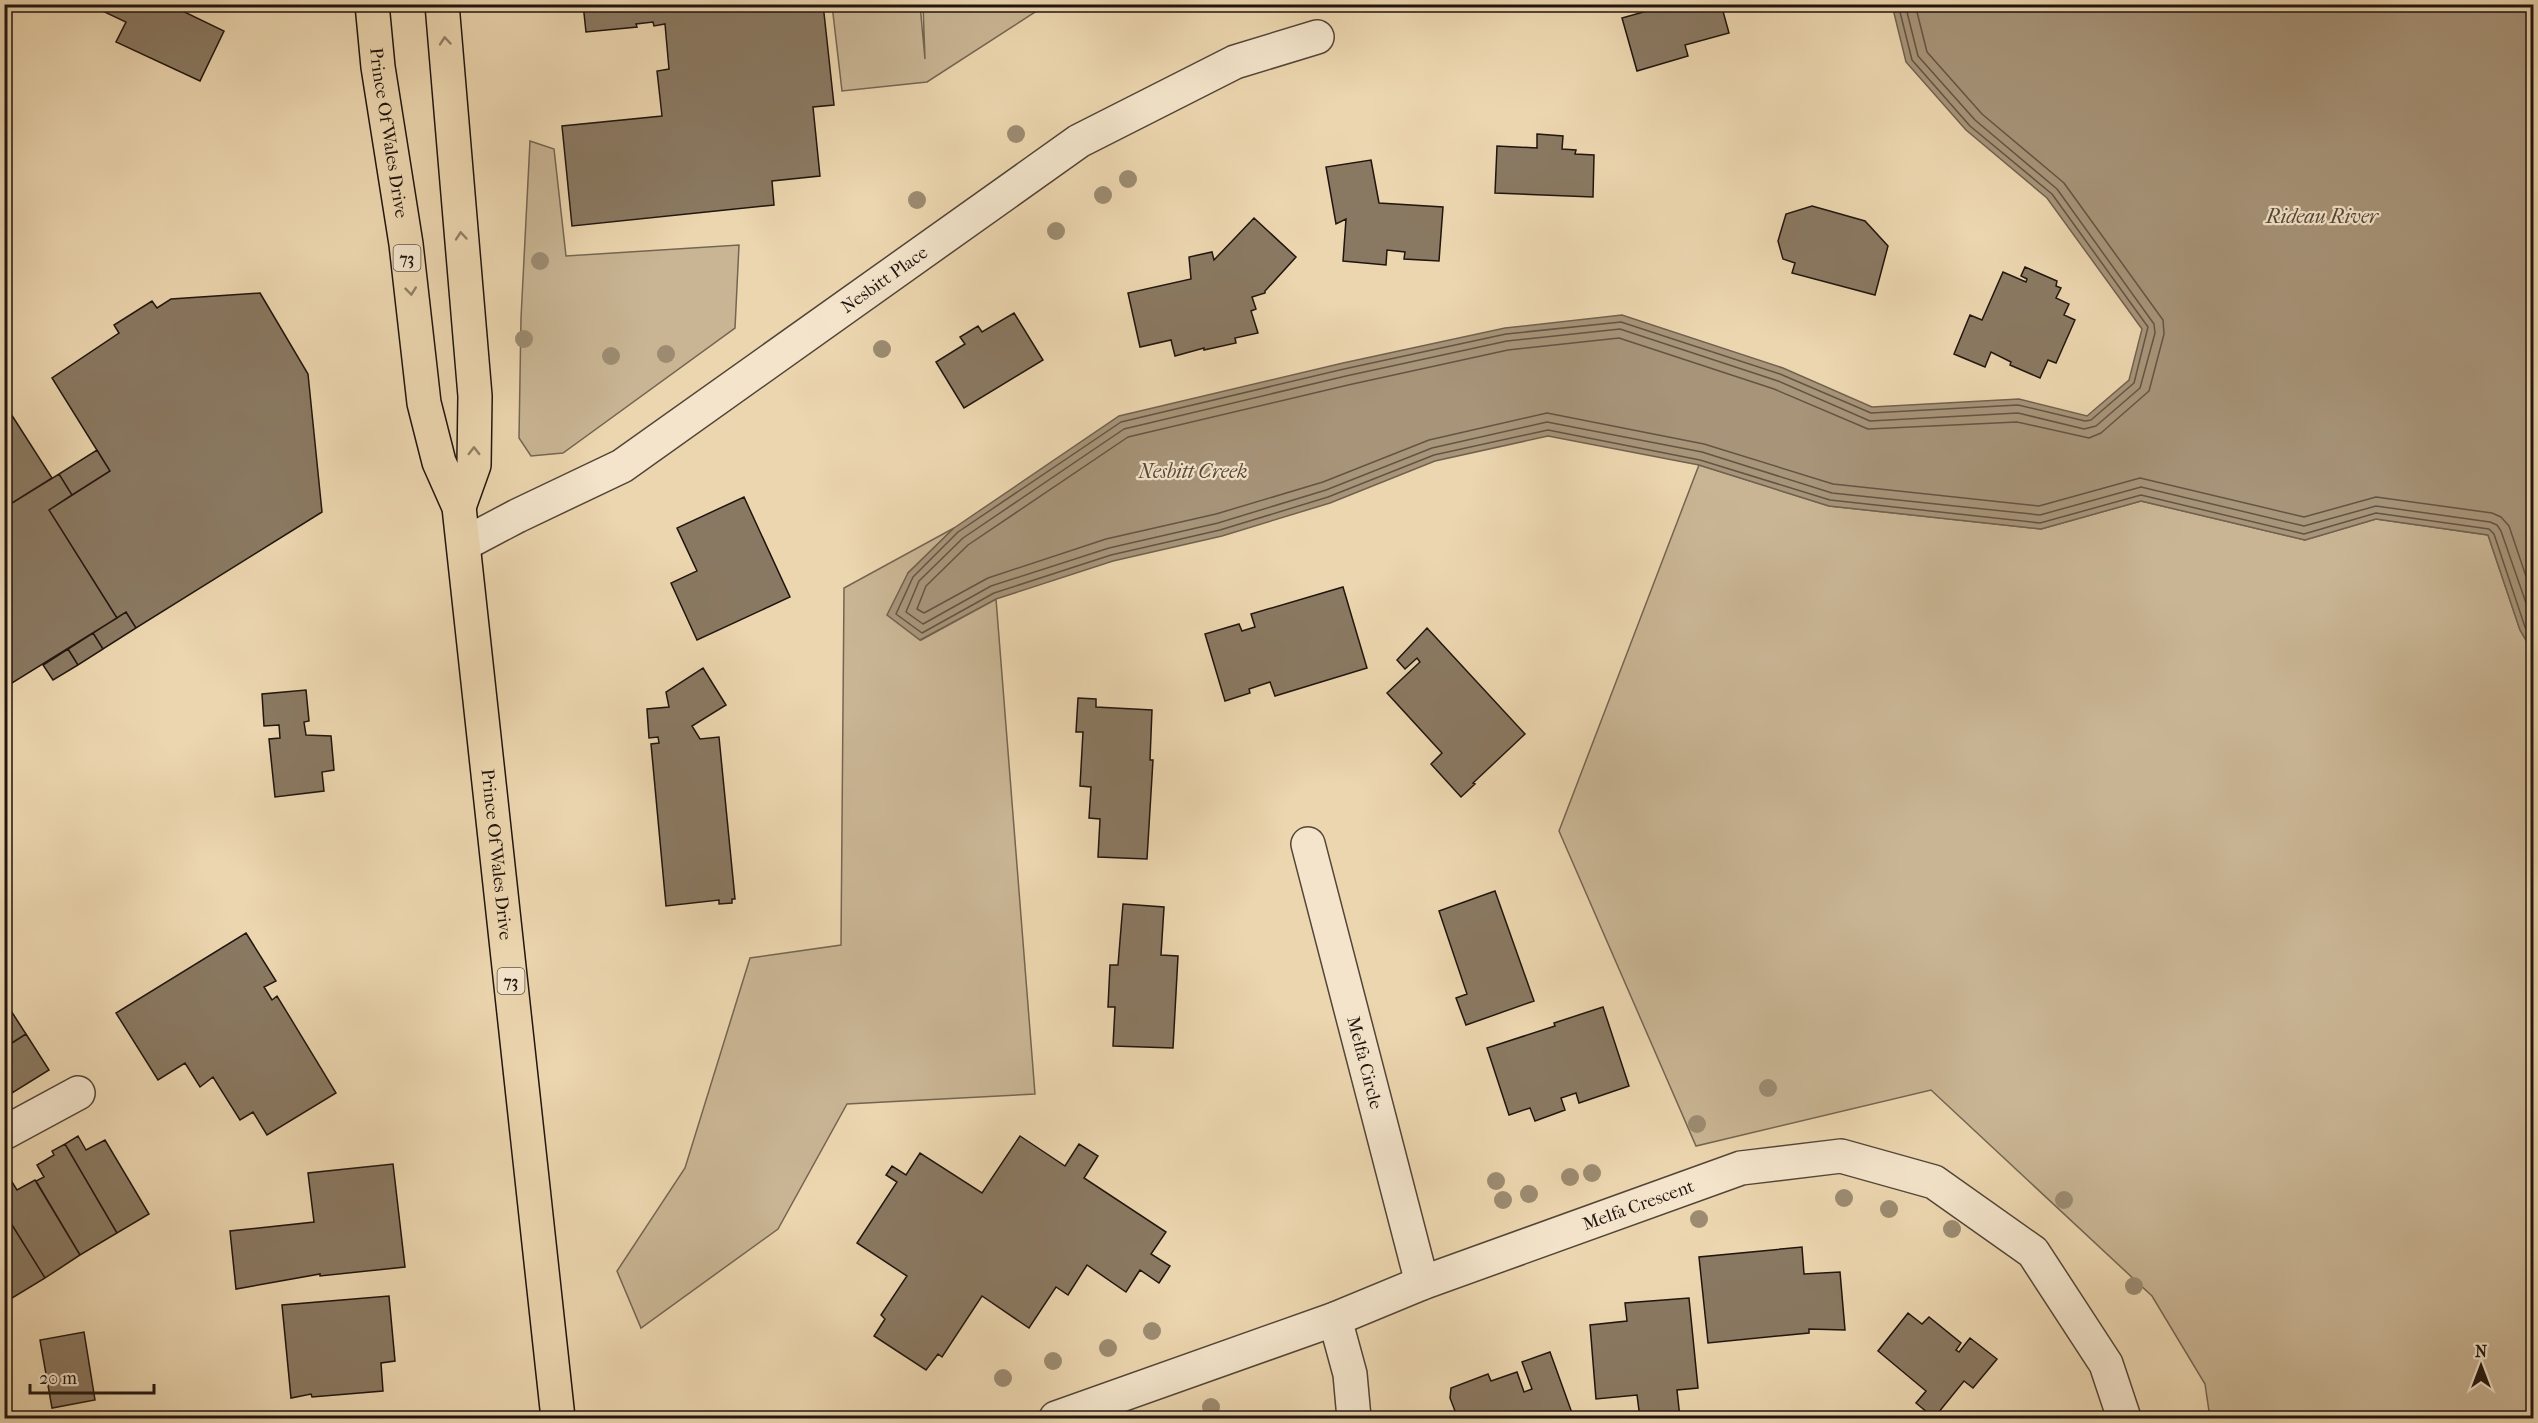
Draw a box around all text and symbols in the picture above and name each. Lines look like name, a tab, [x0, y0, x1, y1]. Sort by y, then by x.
one-way arrow	[439, 37, 452, 46]
street label: Prince Of Wales Drive	[365, 47, 412, 220]
water label: Rideau River	[2264, 205, 2380, 228]
one-way arrow	[455, 231, 468, 240]
street label: Nesbitt Place	[837, 242, 932, 318]
road number: 73	[394, 245, 420, 271]
one-way arrow	[404, 287, 417, 296]
one-way arrow	[468, 447, 480, 456]
water label: Nesbitt Creek	[1138, 460, 1247, 483]
street label: Prince Of Wales Drive	[477, 768, 516, 941]
road number: 73	[498, 968, 524, 994]
street label: Melfa Circle	[1342, 1014, 1386, 1111]
street label: Melfa Crescent	[1580, 1176, 1697, 1235]
north arrow	[2451, 1336, 2511, 1396]
text: N	[2475, 1342, 2488, 1361]
scale bar	[30, 1357, 154, 1395]
text: 20 m	[39, 1368, 77, 1389]

